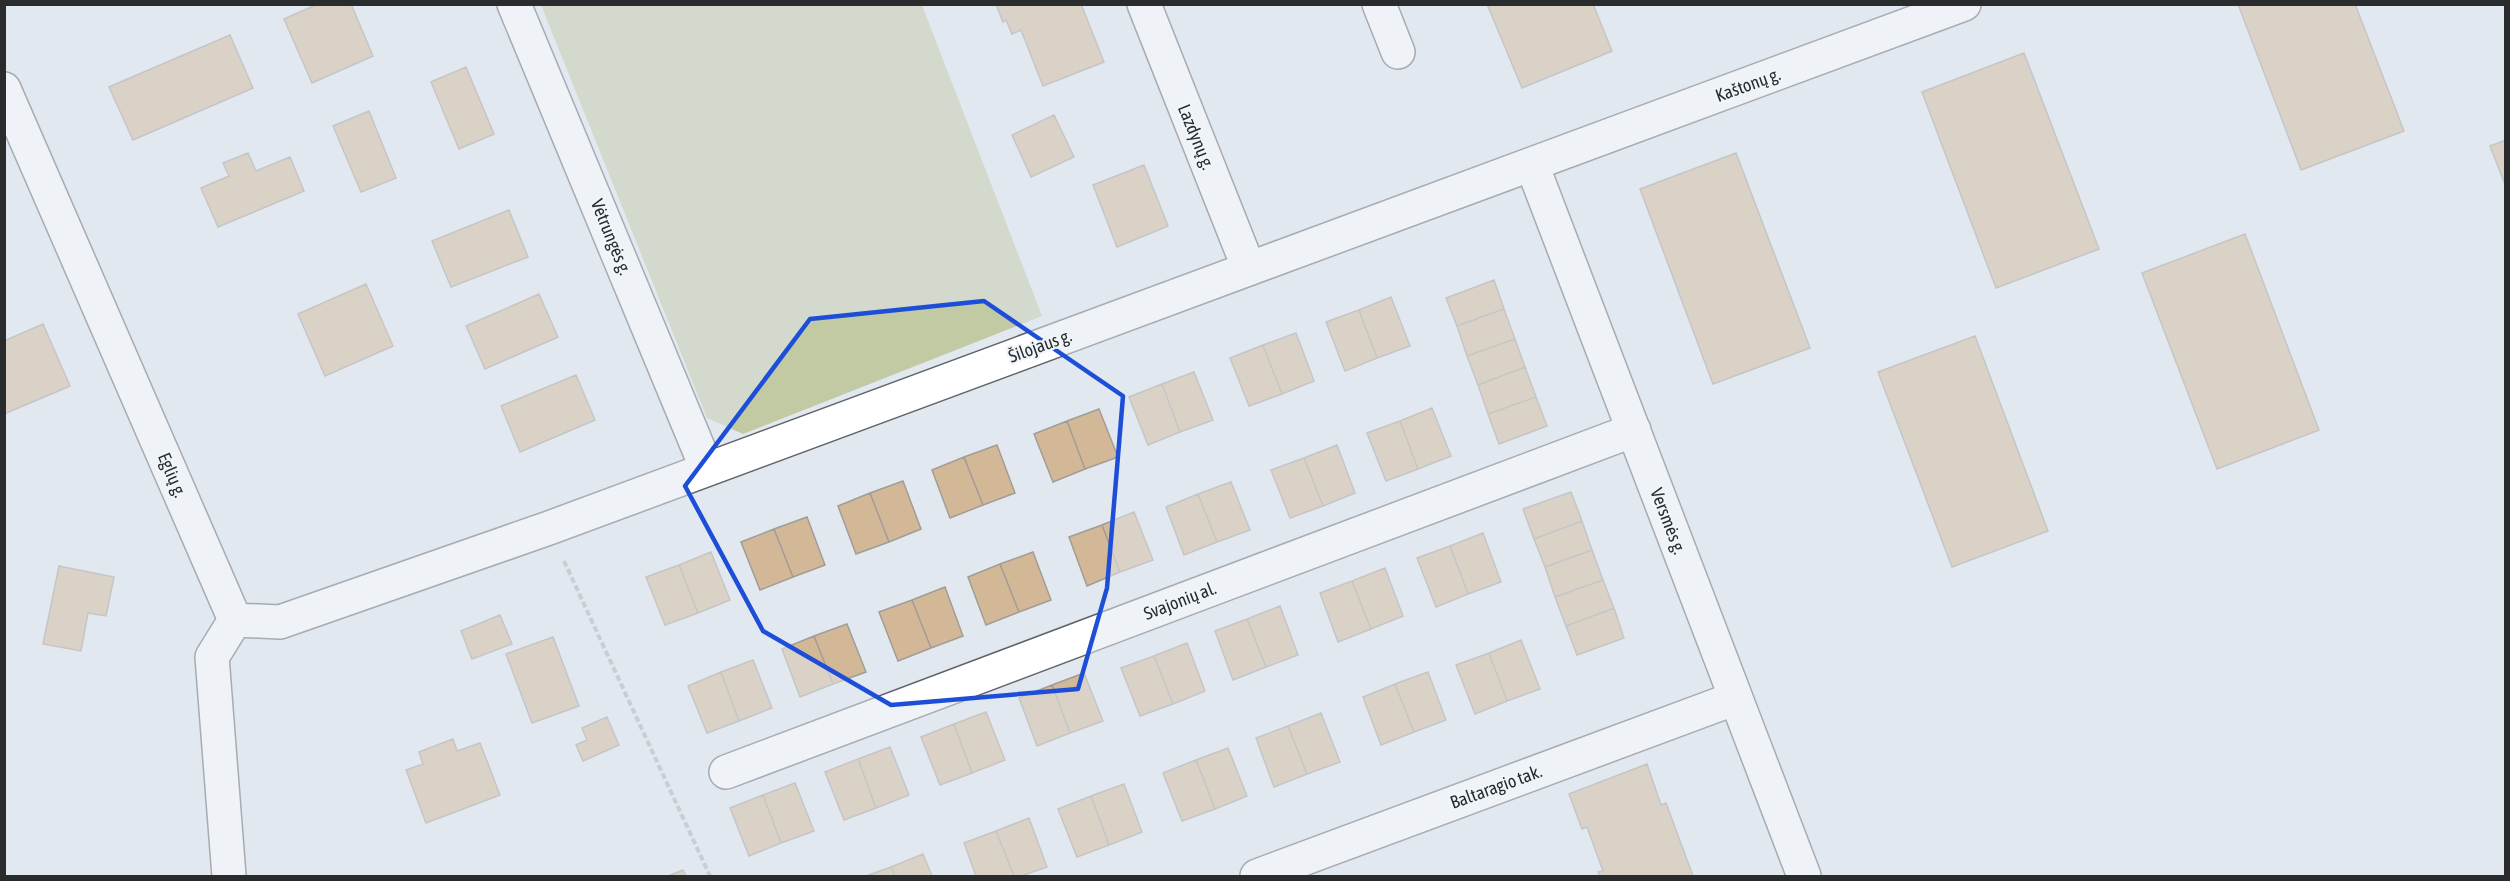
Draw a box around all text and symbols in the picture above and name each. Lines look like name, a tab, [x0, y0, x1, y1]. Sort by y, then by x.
street label: Kaštonų g.	[1713, 63, 1783, 106]
street label: Lazdynų g.	[1174, 101, 1219, 172]
street label: Vėtrungės g.	[587, 196, 636, 278]
street label: Šilojaus g.	[1005, 324, 1074, 367]
street label: Eglių g.	[154, 449, 191, 500]
street label: Versmės g.	[1646, 485, 1691, 557]
street label: Svajonių al.	[1141, 577, 1219, 624]
street label: Baltaragio tak.	[1447, 760, 1545, 813]

